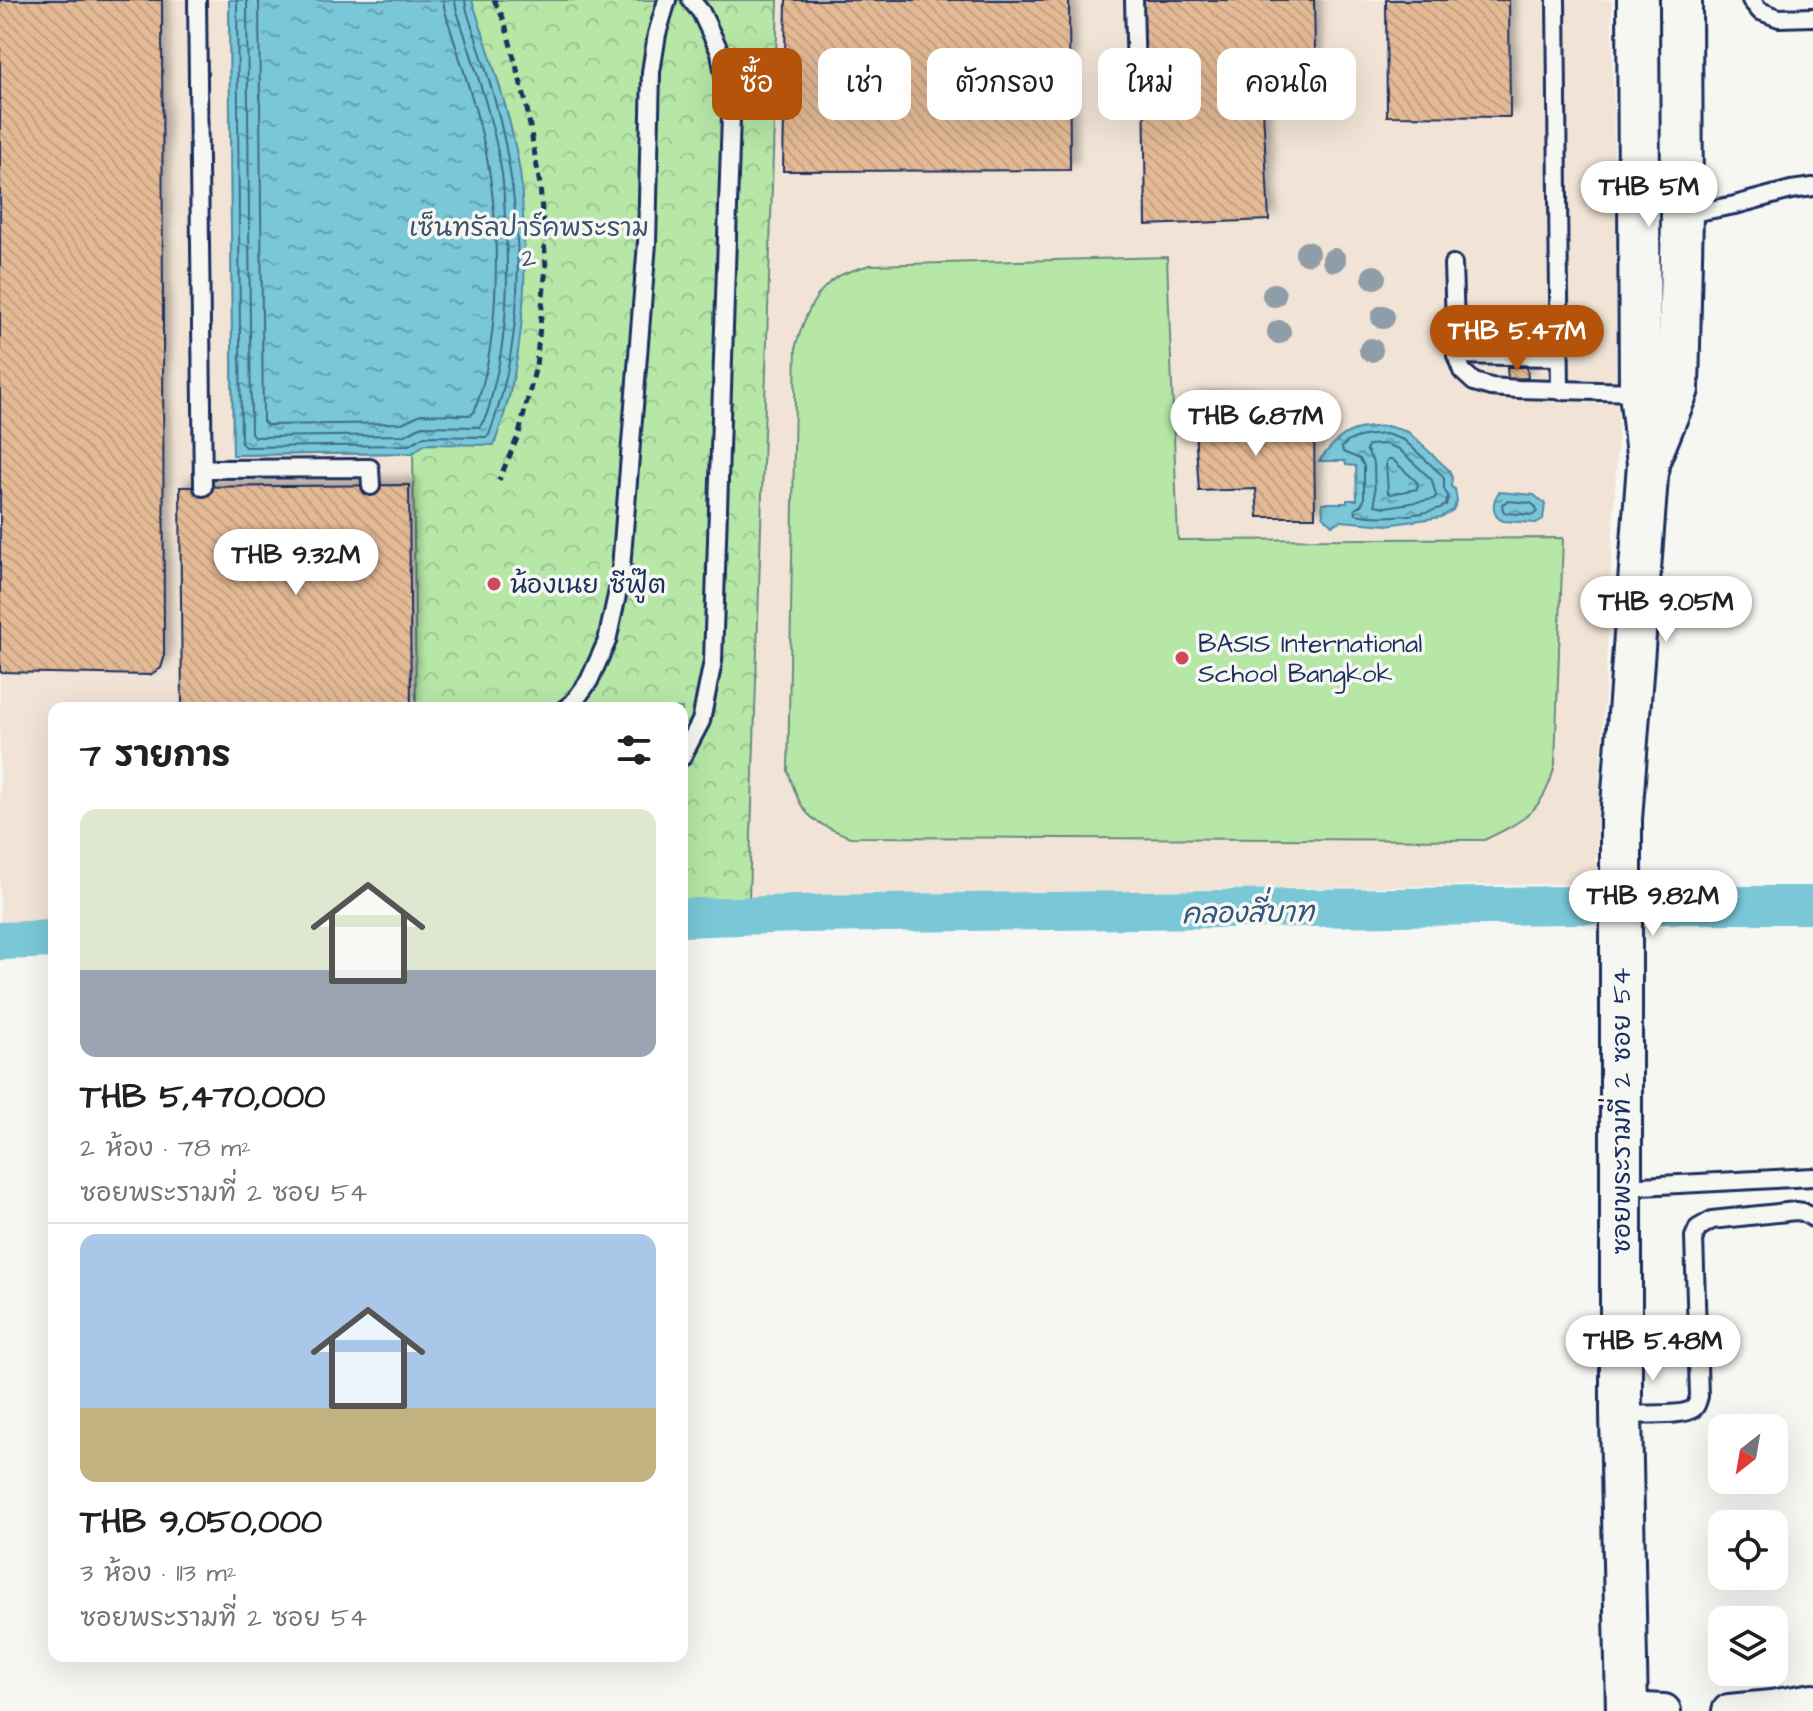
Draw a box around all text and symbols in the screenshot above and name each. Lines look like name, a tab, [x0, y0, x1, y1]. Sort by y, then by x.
chip: ซื้อ	[712, 48, 802, 120]
chip: เช่า	[818, 48, 911, 120]
chip: ตัวกรอง	[927, 48, 1082, 120]
chip: ใหม่	[1098, 48, 1201, 120]
chip: คอนโด	[1217, 48, 1356, 120]
pin: THB 5M	[1584, 161, 1714, 229]
text: THB 5M	[1599, 169, 1699, 205]
park label: เซ็นทรัลปาร์คพระราม 2	[409, 210, 649, 276]
pin: THB 5.47M	[1425, 305, 1609, 373]
text: THB 5.47M	[1448, 313, 1586, 349]
pin: THB 6.87M	[1164, 390, 1348, 458]
text: THB 6.87M	[1188, 398, 1324, 434]
pin: THB 9.32M	[204, 529, 388, 597]
text: THB 9.32M	[232, 537, 360, 573]
place label: น้องเนย ซีฟู๊ต	[510, 567, 666, 603]
marker: น้องเนย ซีฟู๊ต	[485, 575, 503, 593]
pin: THB 9.05M	[1574, 576, 1758, 644]
text: THB 9.05M	[1598, 584, 1734, 620]
place label: BASIS International School Bangkok	[1198, 626, 1422, 694]
marker: BASIS International School Bangkok	[1173, 649, 1191, 667]
icon: filters	[612, 728, 656, 772]
text: 7 รายการ	[80, 732, 231, 780]
icon: home	[296, 861, 440, 1005]
pin: THB 9.82M	[1561, 870, 1745, 938]
text: THB 9.82M	[1587, 878, 1719, 914]
water label: คลองสี่บาท	[1181, 886, 1316, 934]
street label: ซอยพระรามที่ 2 ซอย 54	[1597, 967, 1640, 1255]
text: THB 5,470,000	[80, 1073, 326, 1121]
text: 2 ห้อง · 78 m²	[80, 1130, 251, 1166]
text: ซอยพระรามที่ 2 ซอย 54	[80, 1175, 367, 1211]
icon: home	[296, 1286, 440, 1430]
pin: THB 5.48M	[1561, 1315, 1745, 1383]
text: THB 5.48M	[1584, 1323, 1722, 1359]
north arrow	[1708, 1414, 1788, 1494]
map controls	[1708, 1414, 1788, 1686]
text: THB 9,050,000	[80, 1498, 322, 1546]
button: locate	[1708, 1510, 1788, 1590]
text: 3 ห้อง · 113 m²	[80, 1555, 236, 1591]
text: ซอยพระรามที่ 2 ซอย 54	[80, 1600, 367, 1636]
button: layers	[1708, 1606, 1788, 1686]

